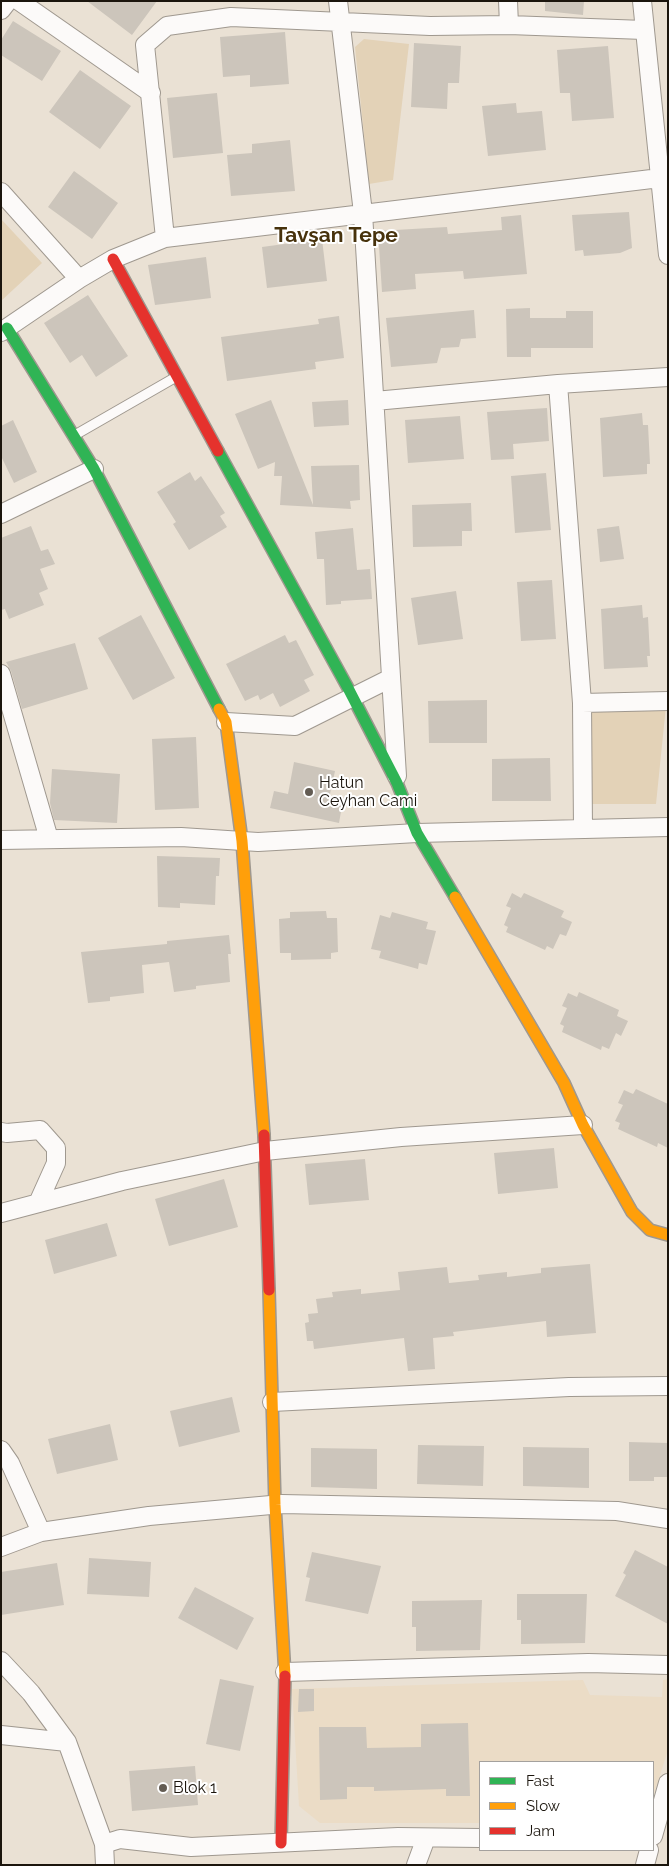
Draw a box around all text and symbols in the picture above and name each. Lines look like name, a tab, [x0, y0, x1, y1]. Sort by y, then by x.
district label: Tavşan Tepe	[274, 223, 398, 249]
place label: Hatun Ceyhan Cami	[319, 773, 417, 811]
marker: Hatun Ceyhan Cami	[303, 786, 315, 798]
legend	[479, 1761, 654, 1851]
text: Fast	[526, 1772, 554, 1790]
place label: Blok 1	[173, 1778, 217, 1798]
marker: Blok 1	[157, 1782, 169, 1794]
text: Slow	[526, 1797, 560, 1815]
text: Jam	[526, 1822, 555, 1840]

